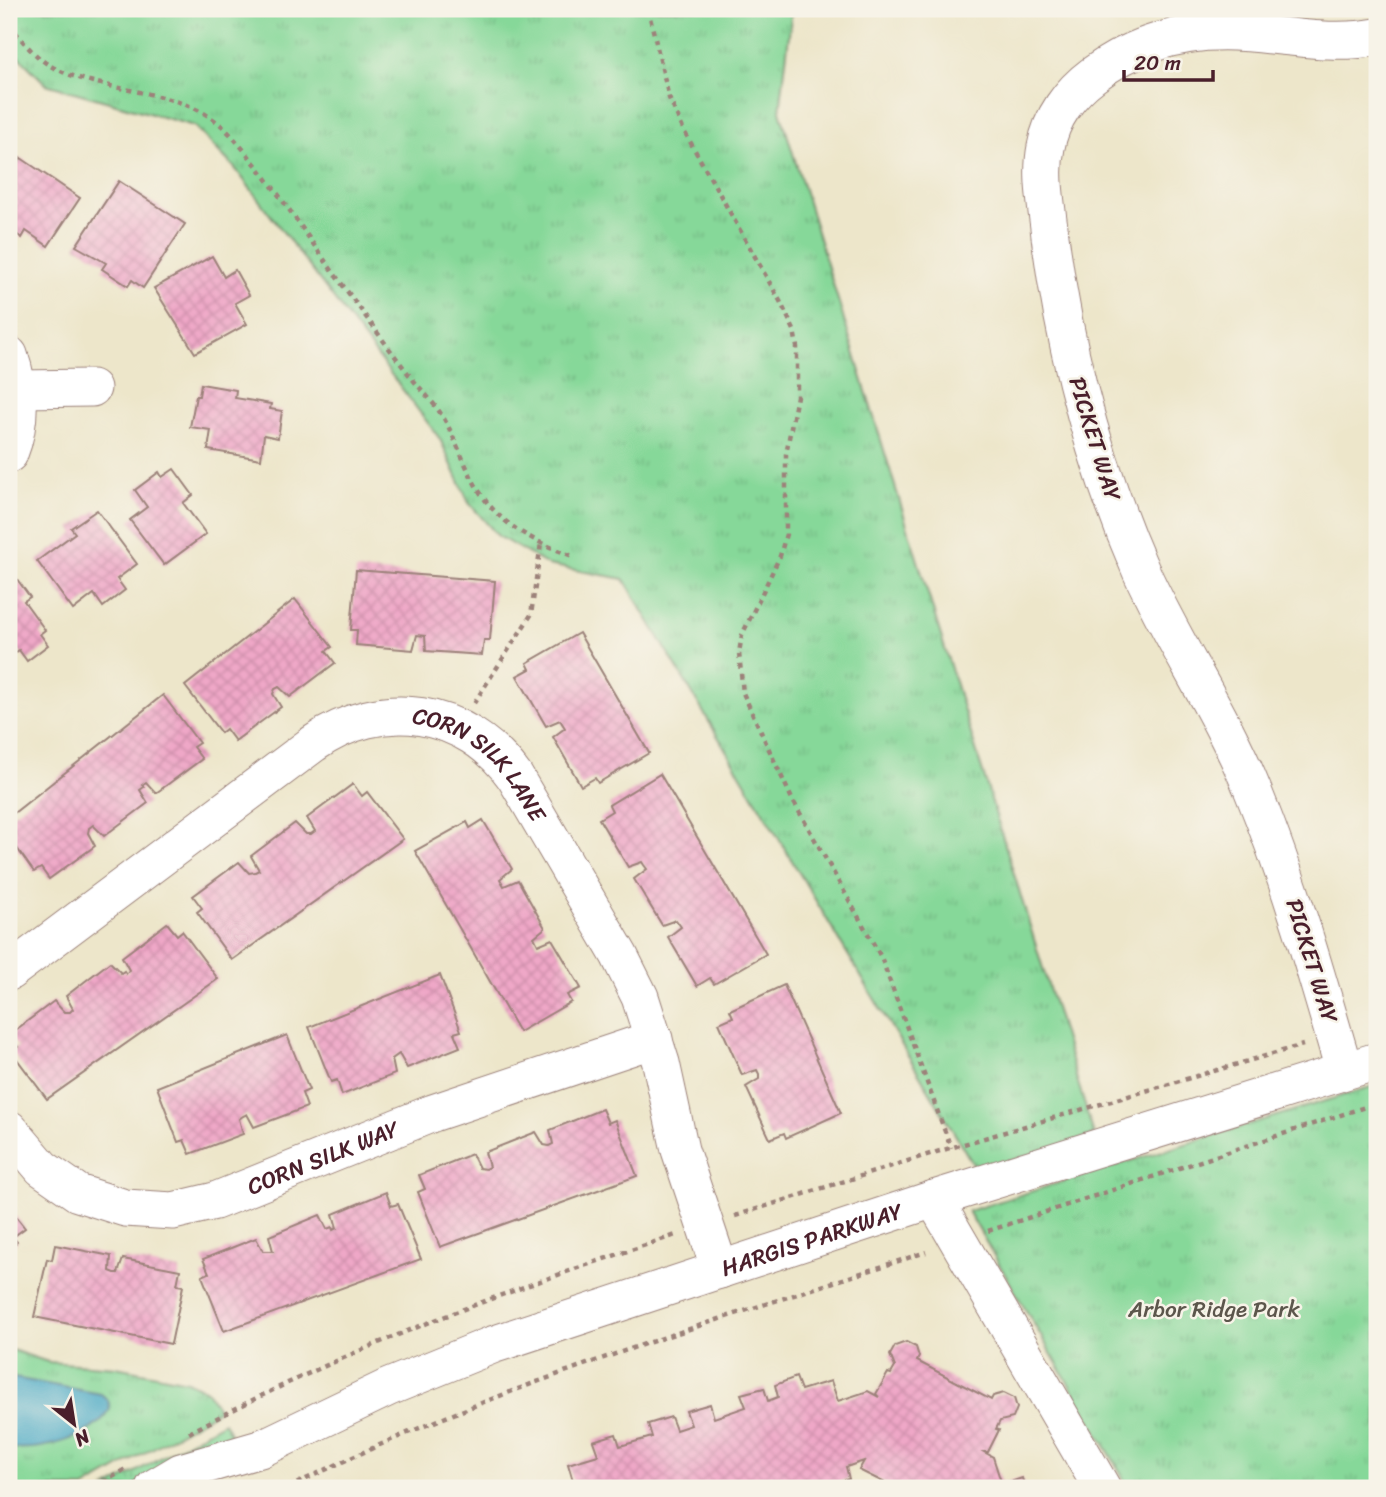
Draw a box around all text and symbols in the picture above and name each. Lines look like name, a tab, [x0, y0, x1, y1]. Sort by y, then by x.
scale bar	[1124, 38, 1213, 82]
text: 20 m	[1134, 44, 1181, 82]
street label: PICKET WAY	[1057, 372, 1133, 507]
street label: CORN SILK LANE	[410, 695, 558, 831]
street label: PICKET WAY	[1274, 894, 1350, 1029]
street label: CORN SILK WAY	[241, 1108, 406, 1207]
street label: HARGIS PARKWAY	[716, 1190, 909, 1288]
park label: Arbor Ridge Park	[1127, 1289, 1301, 1330]
north arrow	[38, 1388, 108, 1458]
text: N	[68, 1420, 97, 1456]

